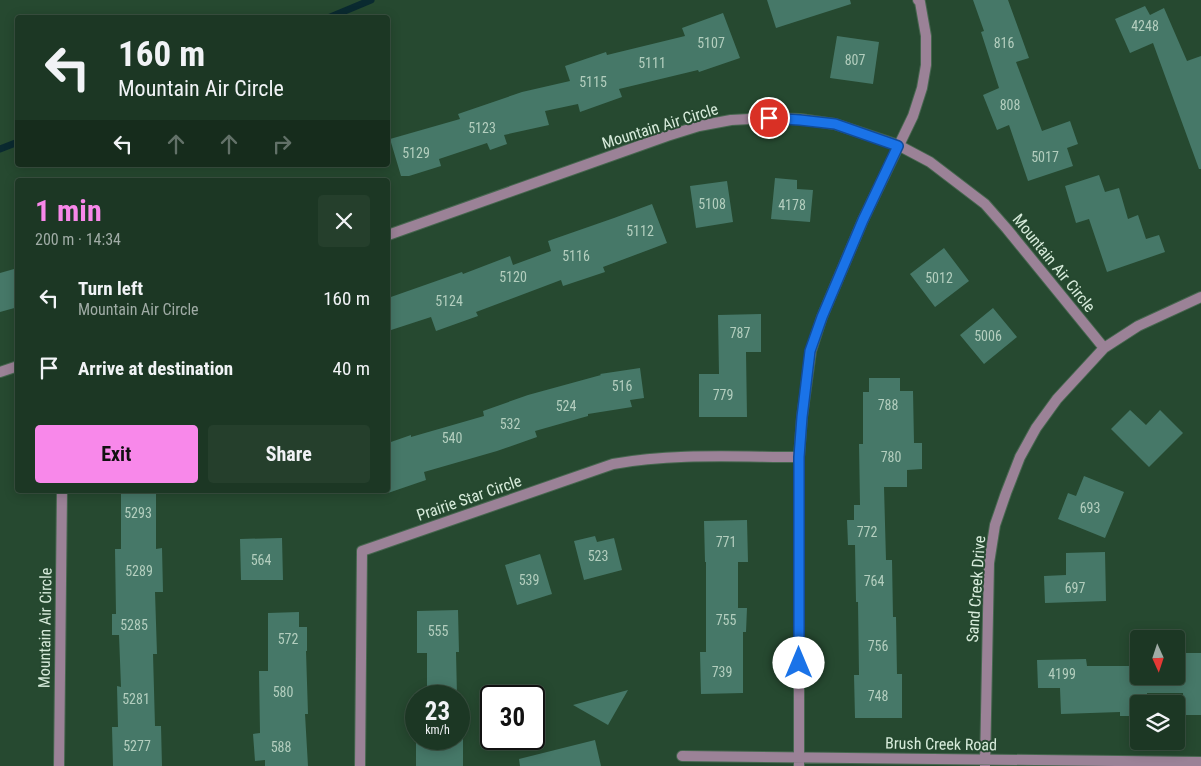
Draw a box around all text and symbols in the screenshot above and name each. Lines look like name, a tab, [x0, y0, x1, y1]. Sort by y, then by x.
house number: 4248	[1131, 18, 1159, 34]
text: 160 m	[118, 34, 205, 75]
icon: left	[35, 35, 100, 100]
house number: 5107	[697, 35, 725, 51]
house number: 816	[994, 35, 1014, 51]
house number: 807	[845, 52, 865, 68]
house number: 5111	[638, 55, 666, 71]
house number: 5115	[579, 74, 607, 90]
text: Mountain Air Circle	[118, 76, 284, 101]
pin	[748, 97, 790, 139]
house number: 808	[1000, 97, 1020, 113]
street label: Mountain Air Circle	[600, 99, 720, 153]
icon: arrive	[755, 104, 783, 132]
house number: 5123	[468, 120, 496, 136]
icon: left	[109, 130, 137, 158]
icon: ahead	[162, 130, 190, 158]
icon: ahead	[215, 130, 243, 158]
icon: right	[268, 130, 296, 158]
house number: 5129	[402, 145, 430, 161]
house number: 5017	[1031, 149, 1059, 165]
text: 1 min	[35, 193, 102, 228]
button: close	[318, 195, 370, 247]
house number: 5108	[698, 196, 726, 212]
house number: 4178	[778, 197, 806, 213]
street label: Mountain Air Circle	[1009, 210, 1099, 316]
house number: 5112	[626, 223, 654, 239]
text: 200 m · 14:34	[35, 230, 121, 249]
house number: 5116	[562, 248, 590, 264]
house number: 5120	[499, 269, 527, 285]
house number: 5012	[925, 270, 953, 286]
text: Turn left	[78, 277, 143, 300]
icon: left	[35, 284, 63, 312]
text: 160 m	[323, 287, 370, 310]
house number: 5124	[435, 293, 463, 309]
text: Mountain Air Circle	[78, 300, 199, 319]
house number: 787	[730, 325, 750, 341]
house number: 5006	[974, 328, 1002, 344]
icon: arrive	[35, 354, 63, 382]
text: Arrive at destination	[78, 357, 233, 380]
text: 40 m	[333, 357, 370, 380]
house number: 516	[612, 378, 632, 394]
house number: 779	[713, 387, 733, 403]
house number: 788	[878, 397, 898, 413]
house number: 524	[556, 398, 576, 414]
house number: 532	[500, 416, 520, 432]
button: Exit	[35, 425, 198, 483]
button: Share	[208, 425, 370, 483]
house number: 540	[442, 430, 462, 446]
house number: 780	[881, 449, 901, 465]
street label: Prairie Star Circle	[414, 471, 524, 525]
house number: 693	[1080, 500, 1100, 516]
house number: 5293	[124, 505, 152, 521]
house number: 772	[857, 524, 877, 540]
house number: 771	[716, 534, 736, 550]
street label: Sand Creek Drive	[963, 535, 989, 643]
house number: 523	[588, 548, 608, 564]
house number: 564	[251, 552, 271, 568]
house number: 5289	[125, 563, 153, 579]
street label: Mountain Air Circle	[34, 568, 56, 688]
house number: 539	[519, 572, 539, 588]
house number: 764	[864, 573, 884, 589]
house number: 697	[1065, 580, 1085, 596]
house number: 755	[716, 612, 736, 628]
house number: 5285	[120, 617, 148, 633]
house number: 555	[428, 623, 448, 639]
north arrow	[1130, 630, 1185, 685]
map controls	[1130, 630, 1185, 750]
house number: 572	[278, 631, 298, 647]
position arrow	[772, 636, 824, 688]
house number: 756	[868, 638, 888, 654]
house number: 739	[712, 664, 732, 680]
house number: 4199	[1048, 666, 1076, 682]
house number: 580	[273, 684, 293, 700]
speed limit sign: 30	[480, 685, 545, 750]
house number: 748	[868, 688, 888, 704]
house number: 5281	[122, 691, 150, 707]
button: layers	[1130, 695, 1185, 750]
text: 23	[425, 697, 450, 726]
text: km/h	[425, 723, 450, 737]
street label: Brush Creek Road	[885, 734, 997, 754]
house number: 5277	[123, 738, 151, 754]
house number: 588	[271, 739, 291, 755]

